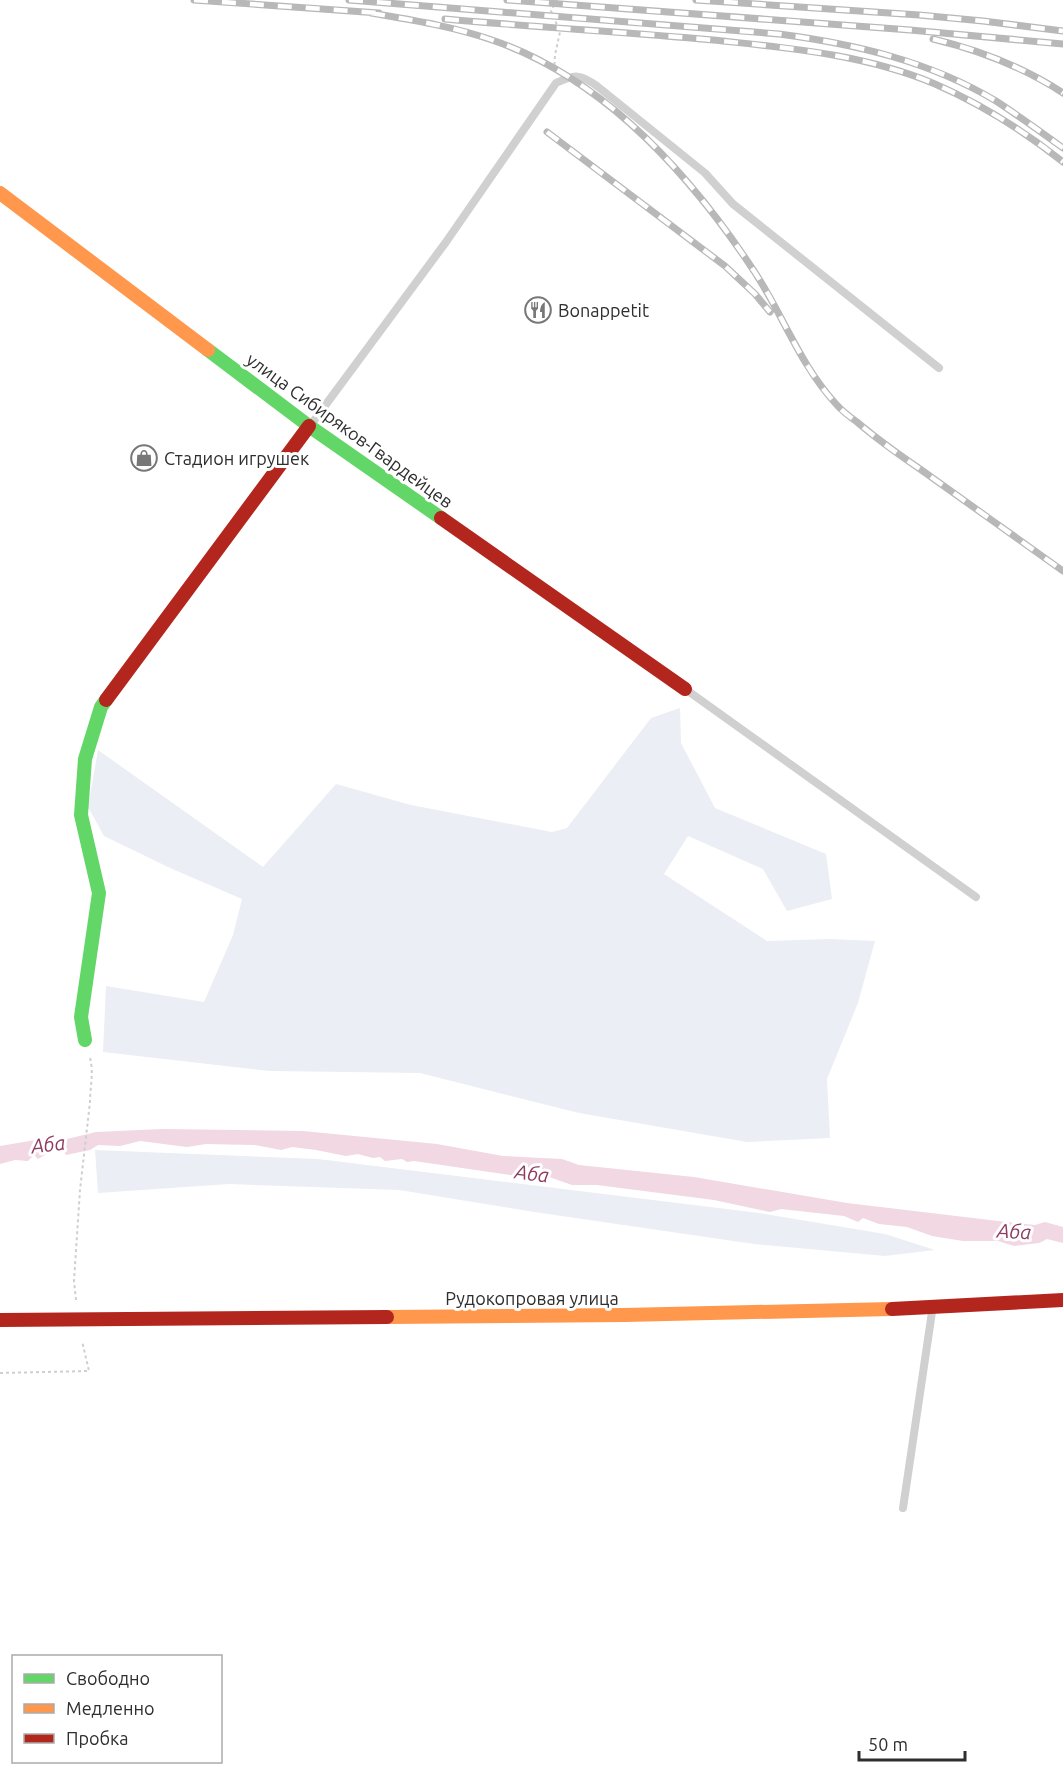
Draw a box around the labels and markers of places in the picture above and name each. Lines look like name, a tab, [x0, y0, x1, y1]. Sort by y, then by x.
restaurant icon: Bonappetit	[523, 295, 553, 325]
place label: Bonappetit	[558, 300, 649, 320]
shop icon: Стадион игрушек	[129, 443, 159, 473]
place label: Стадион игрушек	[164, 448, 309, 468]

